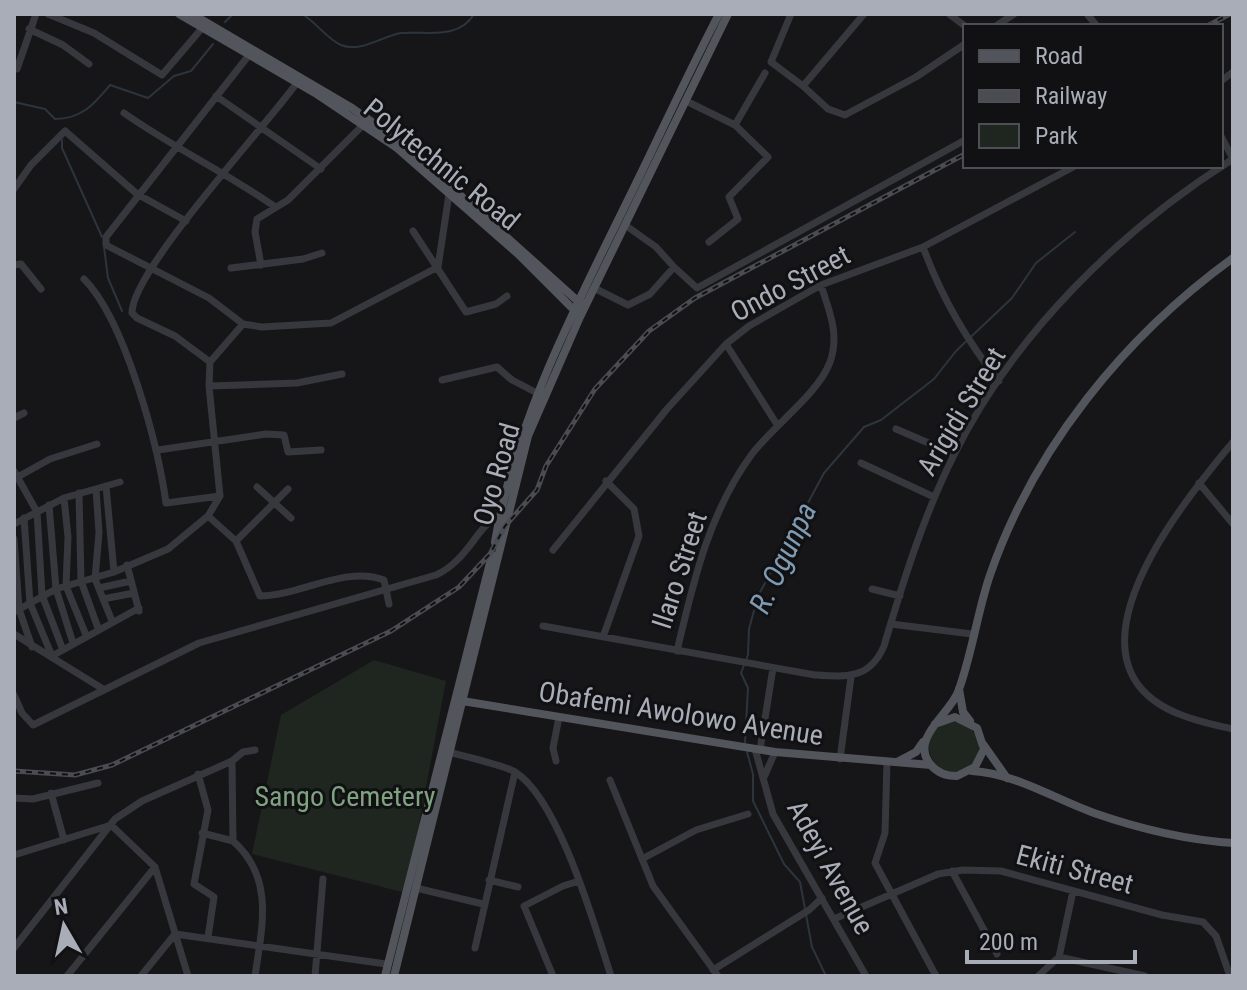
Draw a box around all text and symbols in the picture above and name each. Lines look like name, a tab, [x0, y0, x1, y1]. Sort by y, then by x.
legend	[963, 24, 1223, 168]
text: Road	[1035, 42, 1083, 70]
text: Railway	[1035, 82, 1107, 110]
street label: Polytechnic Road	[357, 91, 526, 237]
text: Park	[1035, 122, 1078, 150]
street label: Ondo Street	[725, 238, 856, 329]
street label: Arigidi Street	[910, 341, 1013, 481]
street label: Oyo Road	[466, 419, 527, 529]
water label: R. Ogunpa	[742, 497, 823, 619]
street label: Ilaro Street	[645, 507, 714, 633]
street label: Obafemi Awolowo Avenue	[536, 675, 825, 752]
park label: Sango Cemetery	[255, 780, 436, 813]
street label: Adeyi Avenue	[780, 794, 881, 940]
street label: Ekiti Street	[1013, 838, 1137, 901]
north arrow	[24, 886, 104, 966]
text: N	[52, 893, 70, 920]
scale bar	[967, 914, 1135, 964]
text: 200 m	[979, 928, 1038, 956]

